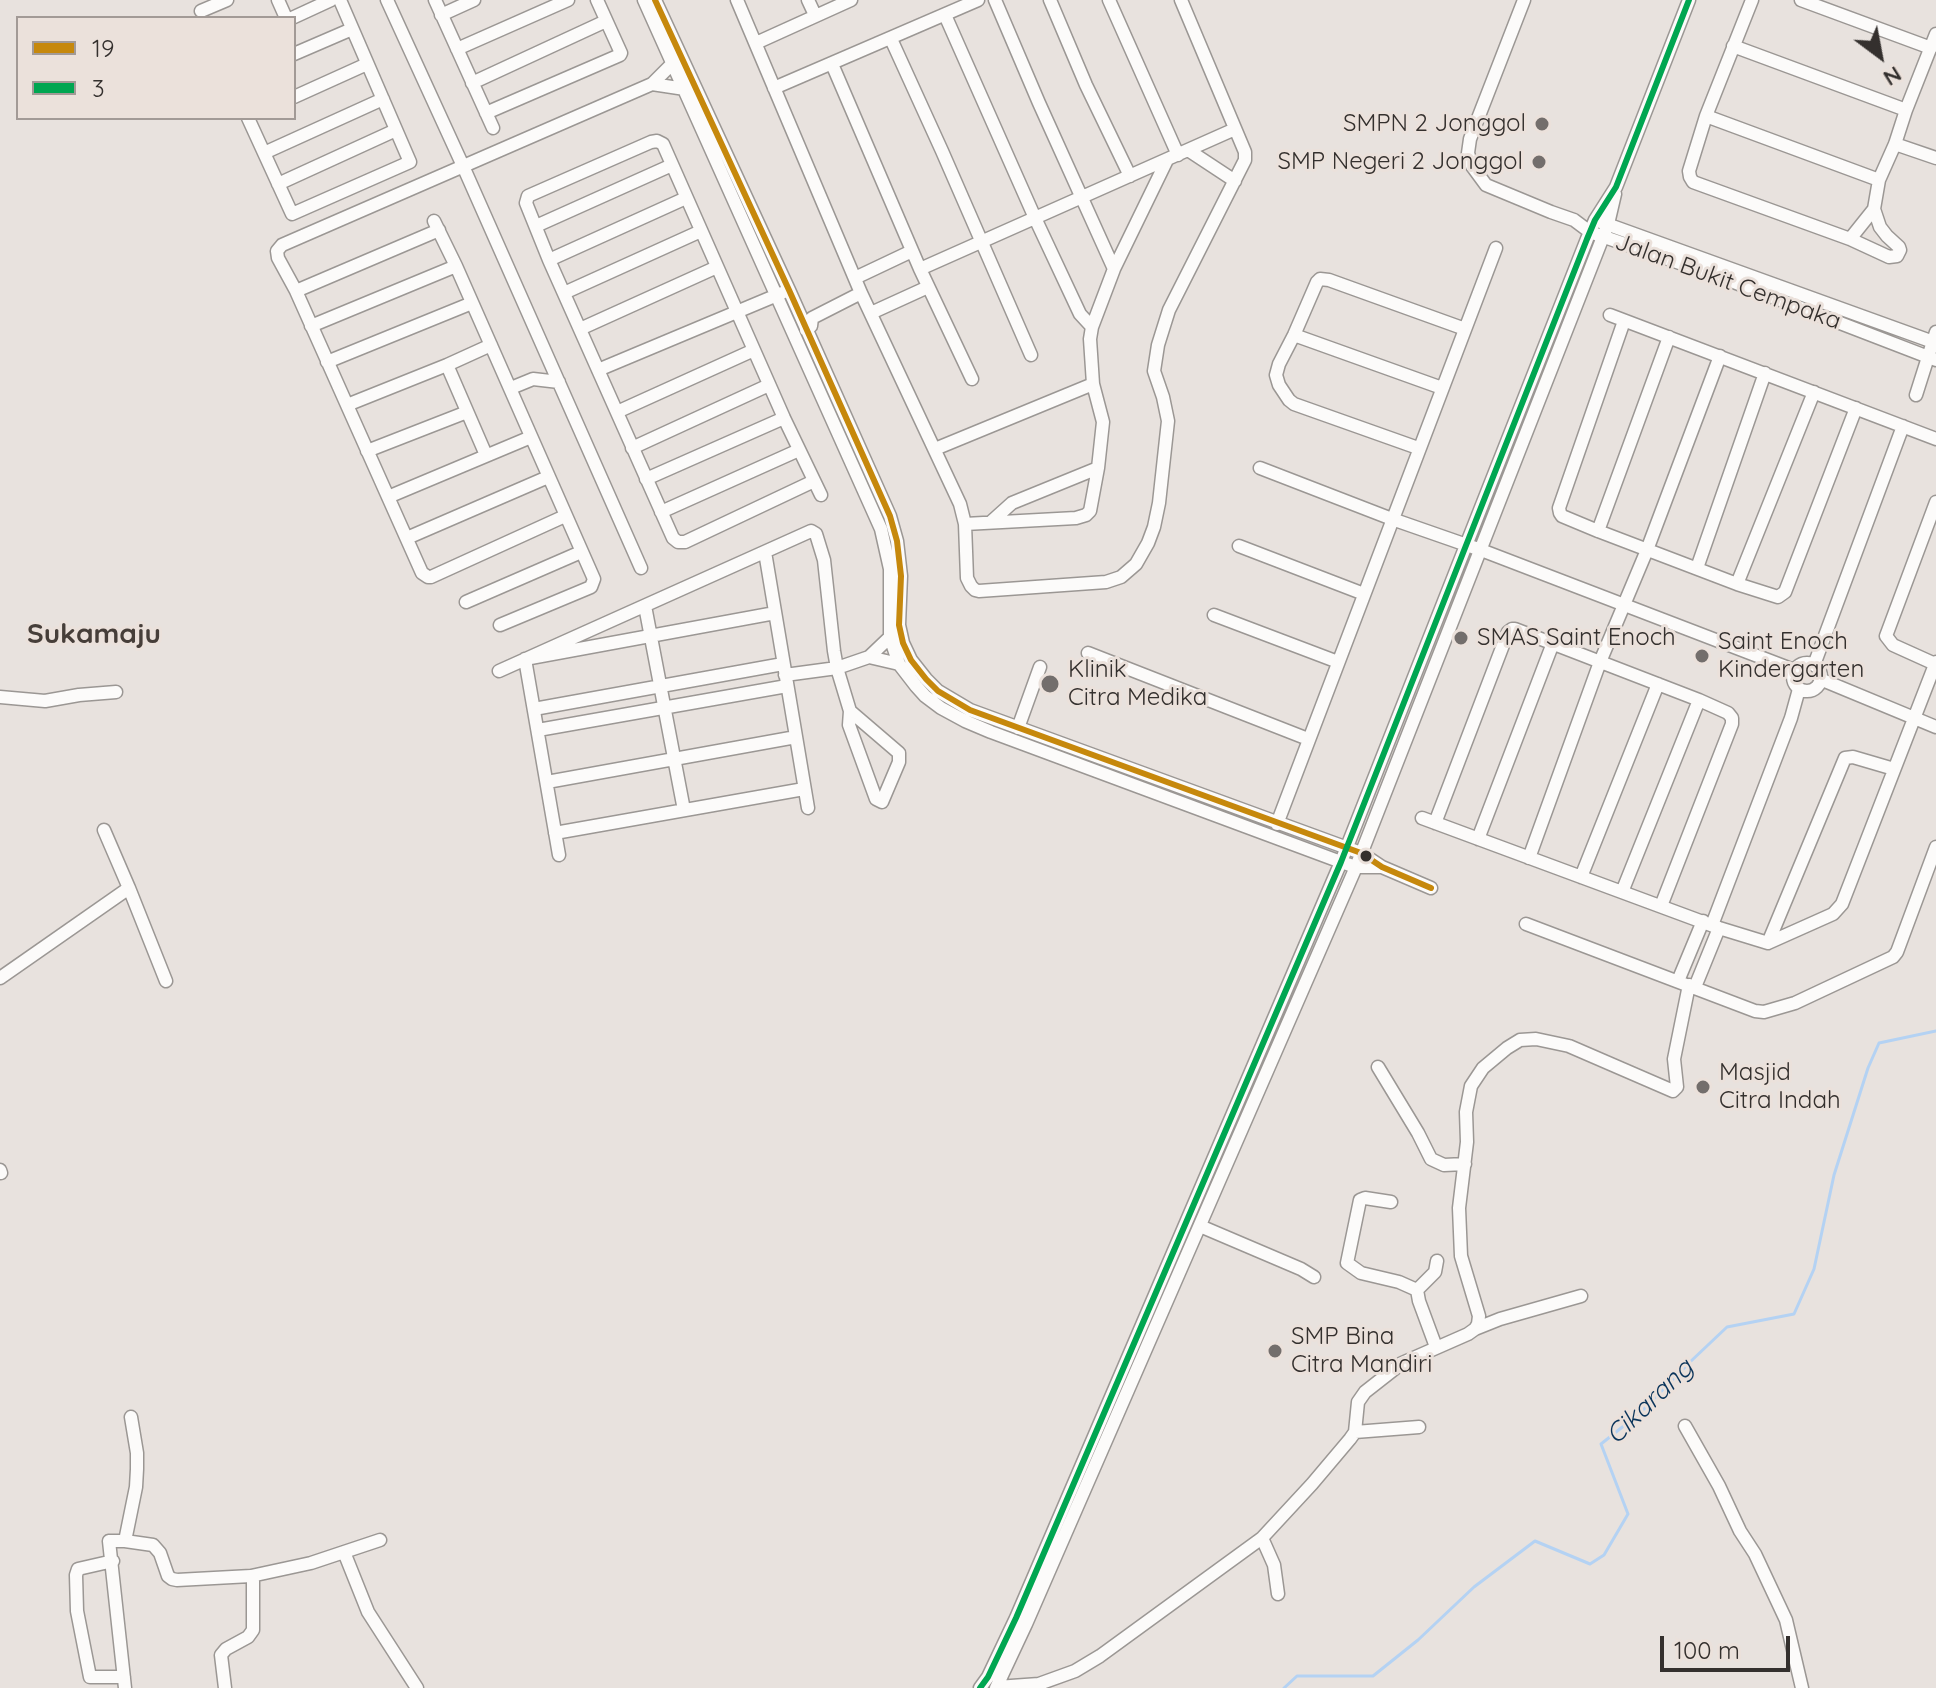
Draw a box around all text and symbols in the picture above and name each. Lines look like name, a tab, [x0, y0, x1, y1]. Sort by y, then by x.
legend	[16, 16, 296, 120]
north arrow	[1840, 16, 1920, 96]
text: 19	[92, 33, 114, 63]
text: N	[1878, 60, 1907, 93]
text: 3	[92, 73, 105, 103]
place label: SMPN 2 Jonggol	[1343, 110, 1526, 138]
marker: SMPN 2 Jonggol	[1533, 115, 1551, 133]
place label: SMP Negeri 2 Jonggol	[1277, 148, 1523, 176]
marker: SMP Negeri 2 Jonggol	[1530, 153, 1548, 171]
street label: Jalan Bukit Cempaka	[1611, 228, 1845, 336]
district label: Sukamaju	[27, 618, 161, 652]
place label: SMAS Saint Enoch	[1477, 624, 1676, 652]
place label: Saint Enoch Kindergarten	[1718, 628, 1864, 684]
marker: SMAS Saint Enoch	[1452, 629, 1470, 647]
marker: Saint Enoch Kindergarten	[1693, 647, 1711, 665]
place label: Klinik Citra Medika	[1068, 656, 1207, 712]
marker: Klinik Citra Medika	[1039, 673, 1061, 695]
unlabelled marker	[1358, 848, 1374, 864]
place label: Masjid Citra Indah	[1719, 1059, 1841, 1115]
marker: Masjid Citra Indah	[1694, 1078, 1712, 1096]
place label: SMP Bina Citra Mandiri	[1291, 1323, 1432, 1379]
marker: SMP Bina Citra Mandiri	[1266, 1342, 1284, 1360]
water label: Cikarang	[1600, 1353, 1700, 1451]
scale bar	[1664, 1620, 1794, 1670]
text: 100 m	[1674, 1635, 1740, 1665]

